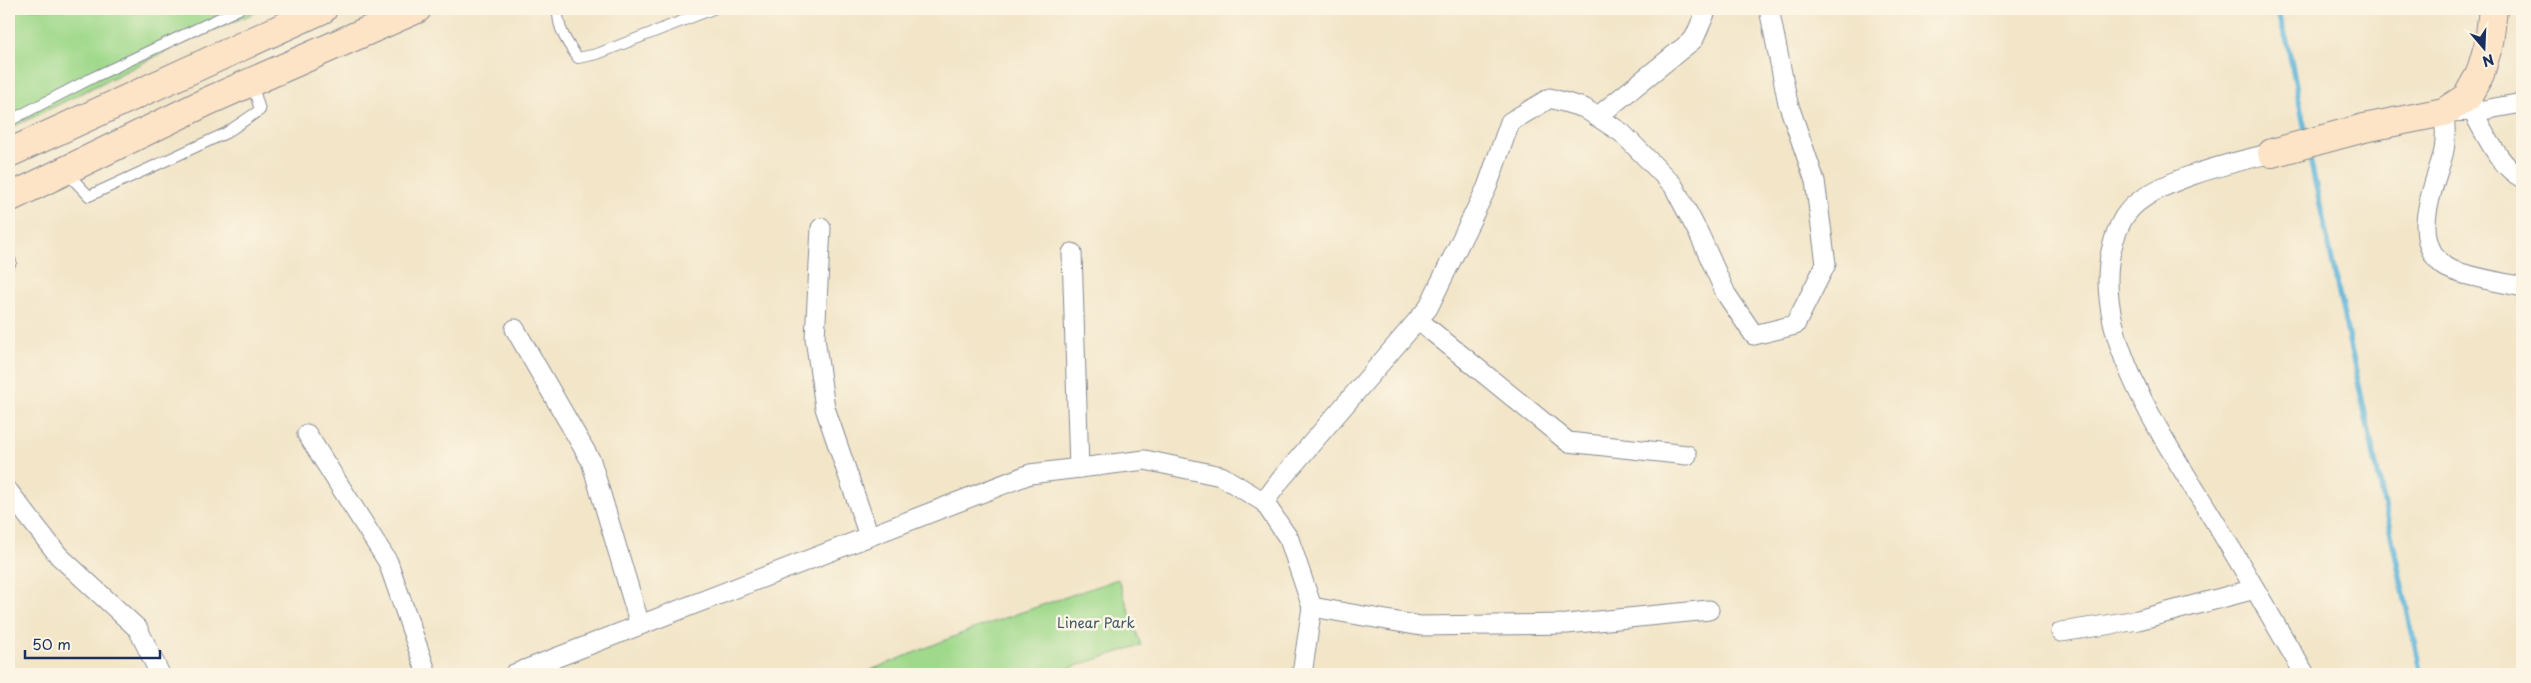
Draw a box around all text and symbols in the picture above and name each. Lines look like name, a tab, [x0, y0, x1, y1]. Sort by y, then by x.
north arrow	[2458, 22, 2508, 72]
text: N	[2480, 49, 2497, 72]
park label: Linear Park	[1057, 612, 1136, 633]
scale bar	[25, 628, 160, 660]
text: 50 m	[32, 632, 71, 655]

